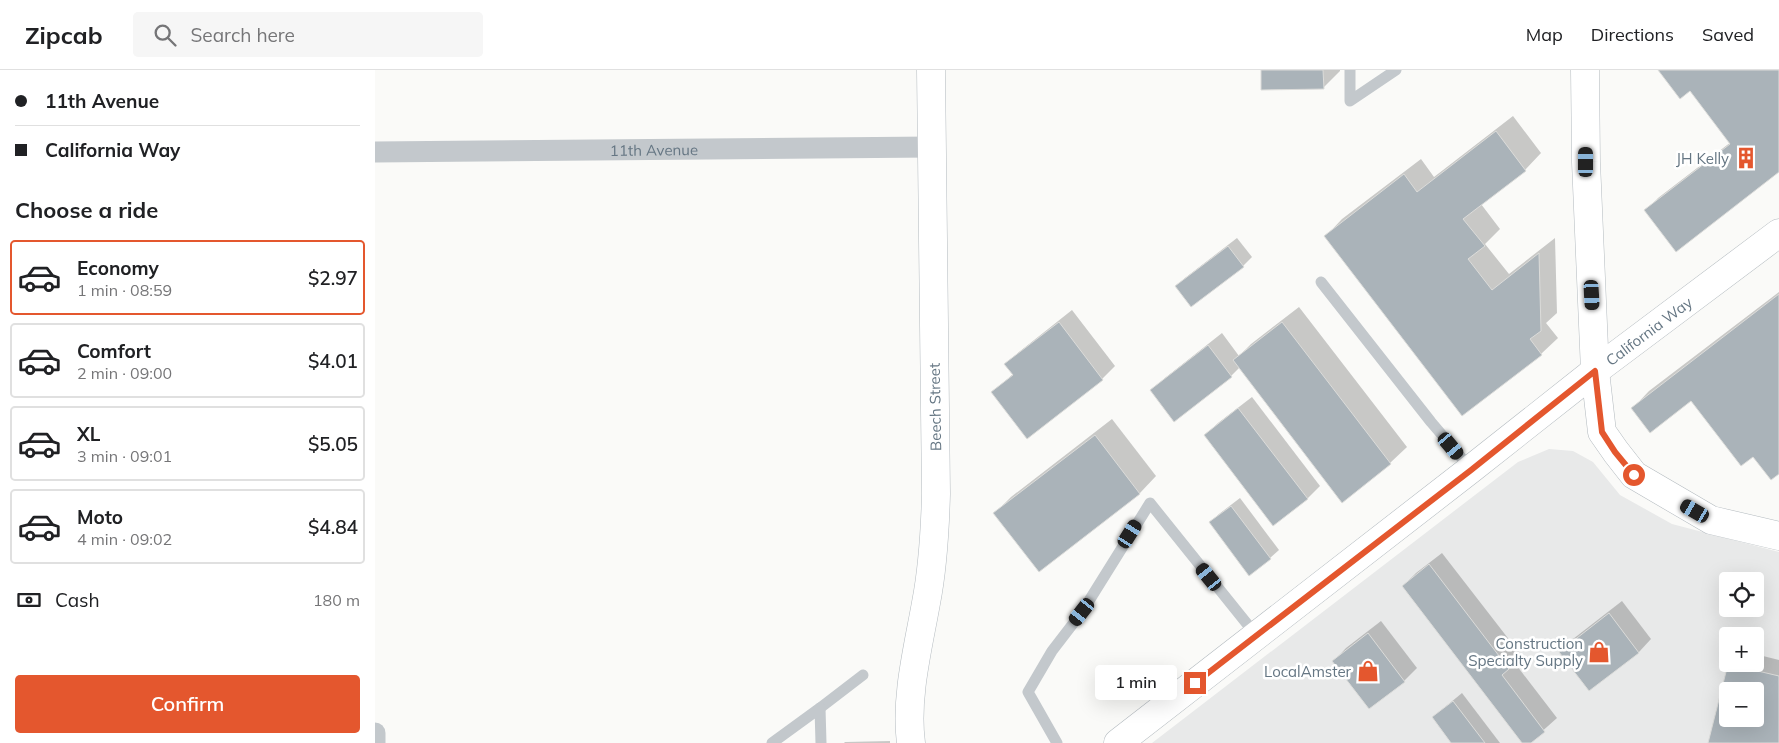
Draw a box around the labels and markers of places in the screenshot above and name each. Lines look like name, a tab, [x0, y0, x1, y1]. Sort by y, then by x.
building icon: JH Kelly	[1733, 145, 1759, 171]
place label: JH Kelly	[1676, 149, 1729, 168]
place label: Construction Specialty Supply	[1468, 634, 1583, 670]
shop icon: Construction Specialty Supply	[1586, 639, 1612, 665]
shop icon: LocalAmster	[1355, 658, 1381, 684]
place label: LocalAmster	[1264, 662, 1352, 681]

